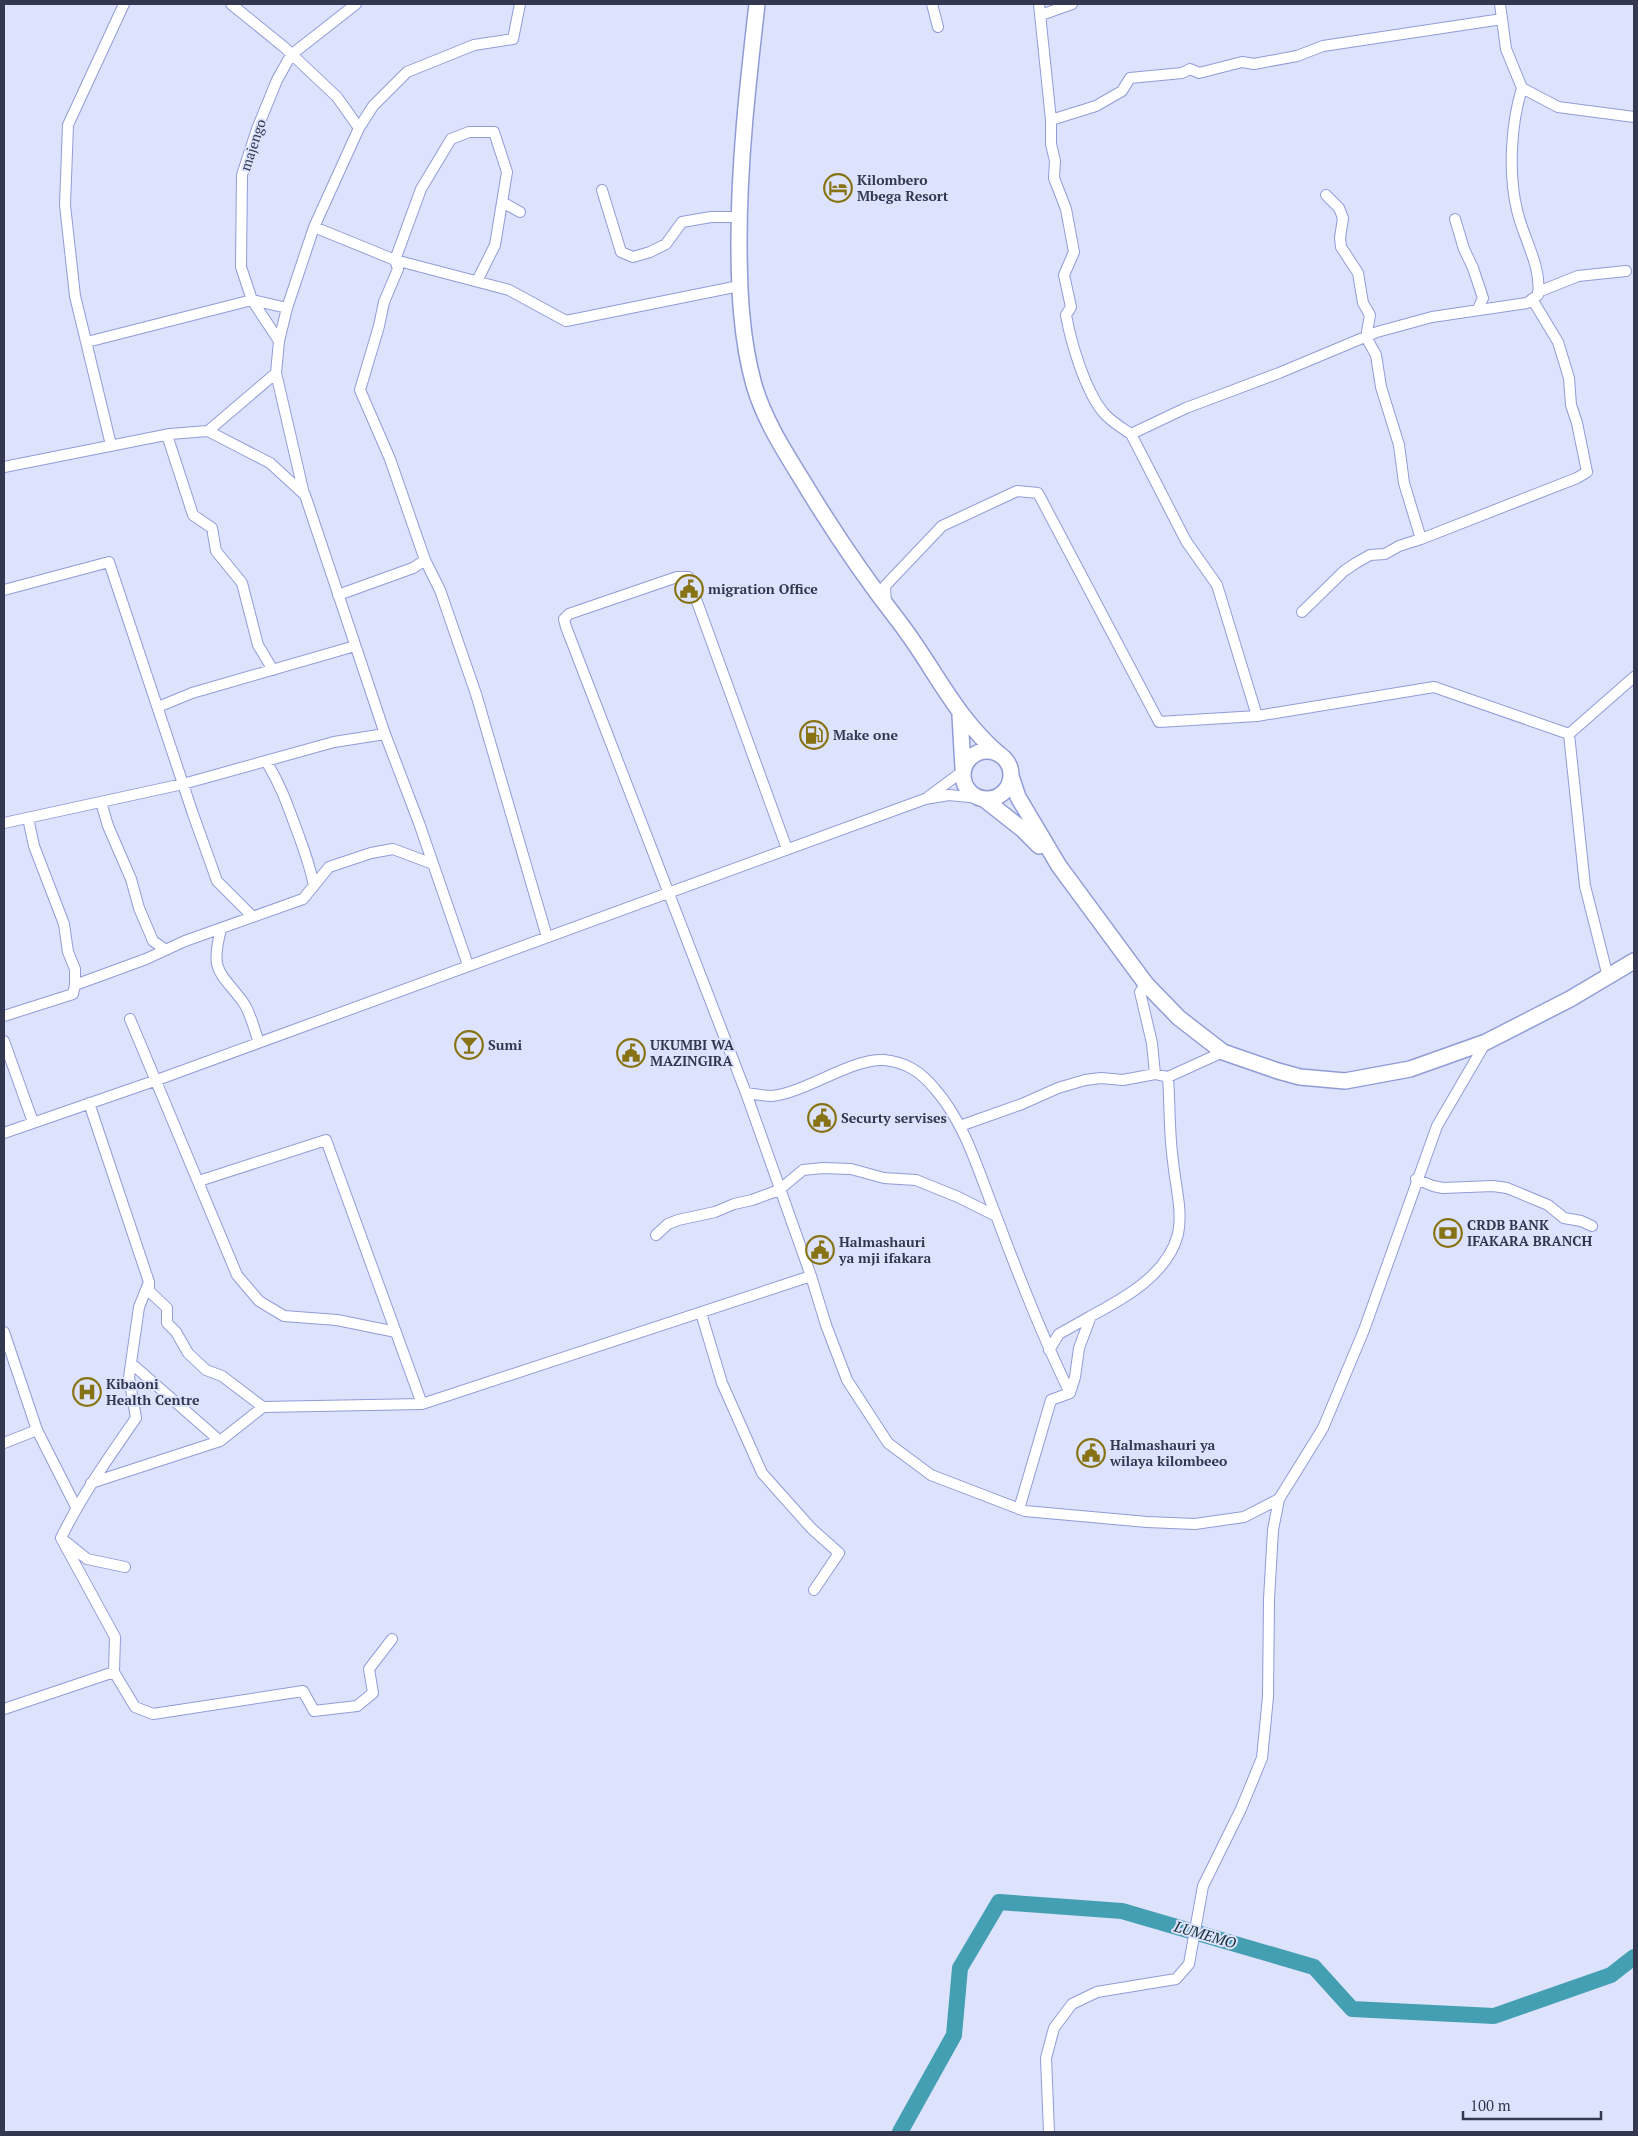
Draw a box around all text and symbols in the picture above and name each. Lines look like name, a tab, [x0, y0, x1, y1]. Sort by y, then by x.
street label: majengo	[235, 116, 270, 173]
place label: Kilombero Mbega Resort	[857, 170, 949, 205]
hotel icon: Kilombero Mbega Resort	[823, 173, 853, 203]
public building icon: migration Office	[674, 574, 704, 604]
place label: migration Office	[708, 579, 818, 598]
fuel station icon: Make one	[799, 720, 829, 750]
place label: Make one	[833, 725, 898, 744]
bar icon: Sumi	[454, 1030, 484, 1060]
place label: Sumi	[488, 1035, 522, 1054]
place label: UKUMBI WA MAZINGIRA	[650, 1035, 735, 1070]
public building icon: UKUMBI WA MAZINGIRA	[616, 1038, 646, 1068]
public building icon: Securty servises	[807, 1103, 837, 1133]
place label: Securty servises	[841, 1108, 947, 1127]
place label: CRDB BANK IFAKARA BRANCH	[1467, 1215, 1592, 1250]
bank icon: CRDB BANK IFAKARA BRANCH	[1433, 1218, 1463, 1248]
place label: Halmashauri ya mji ifakara	[838, 1232, 931, 1267]
public building icon: Halmashauri ya mji ifakara	[805, 1235, 835, 1265]
place label: Kibaoni Health Centre	[106, 1374, 200, 1409]
hospital icon: Kibaoni Health Centre	[72, 1377, 102, 1407]
place label: Halmashauri ya wilaya kilombeeo	[1109, 1435, 1227, 1470]
public building icon: Halmashauri ya wilaya kilombeeo	[1076, 1438, 1106, 1468]
water label: LUMEMO	[1171, 1915, 1238, 1952]
scale bar	[1463, 2088, 1600, 2120]
text: 100 m	[1470, 2095, 1511, 2115]

